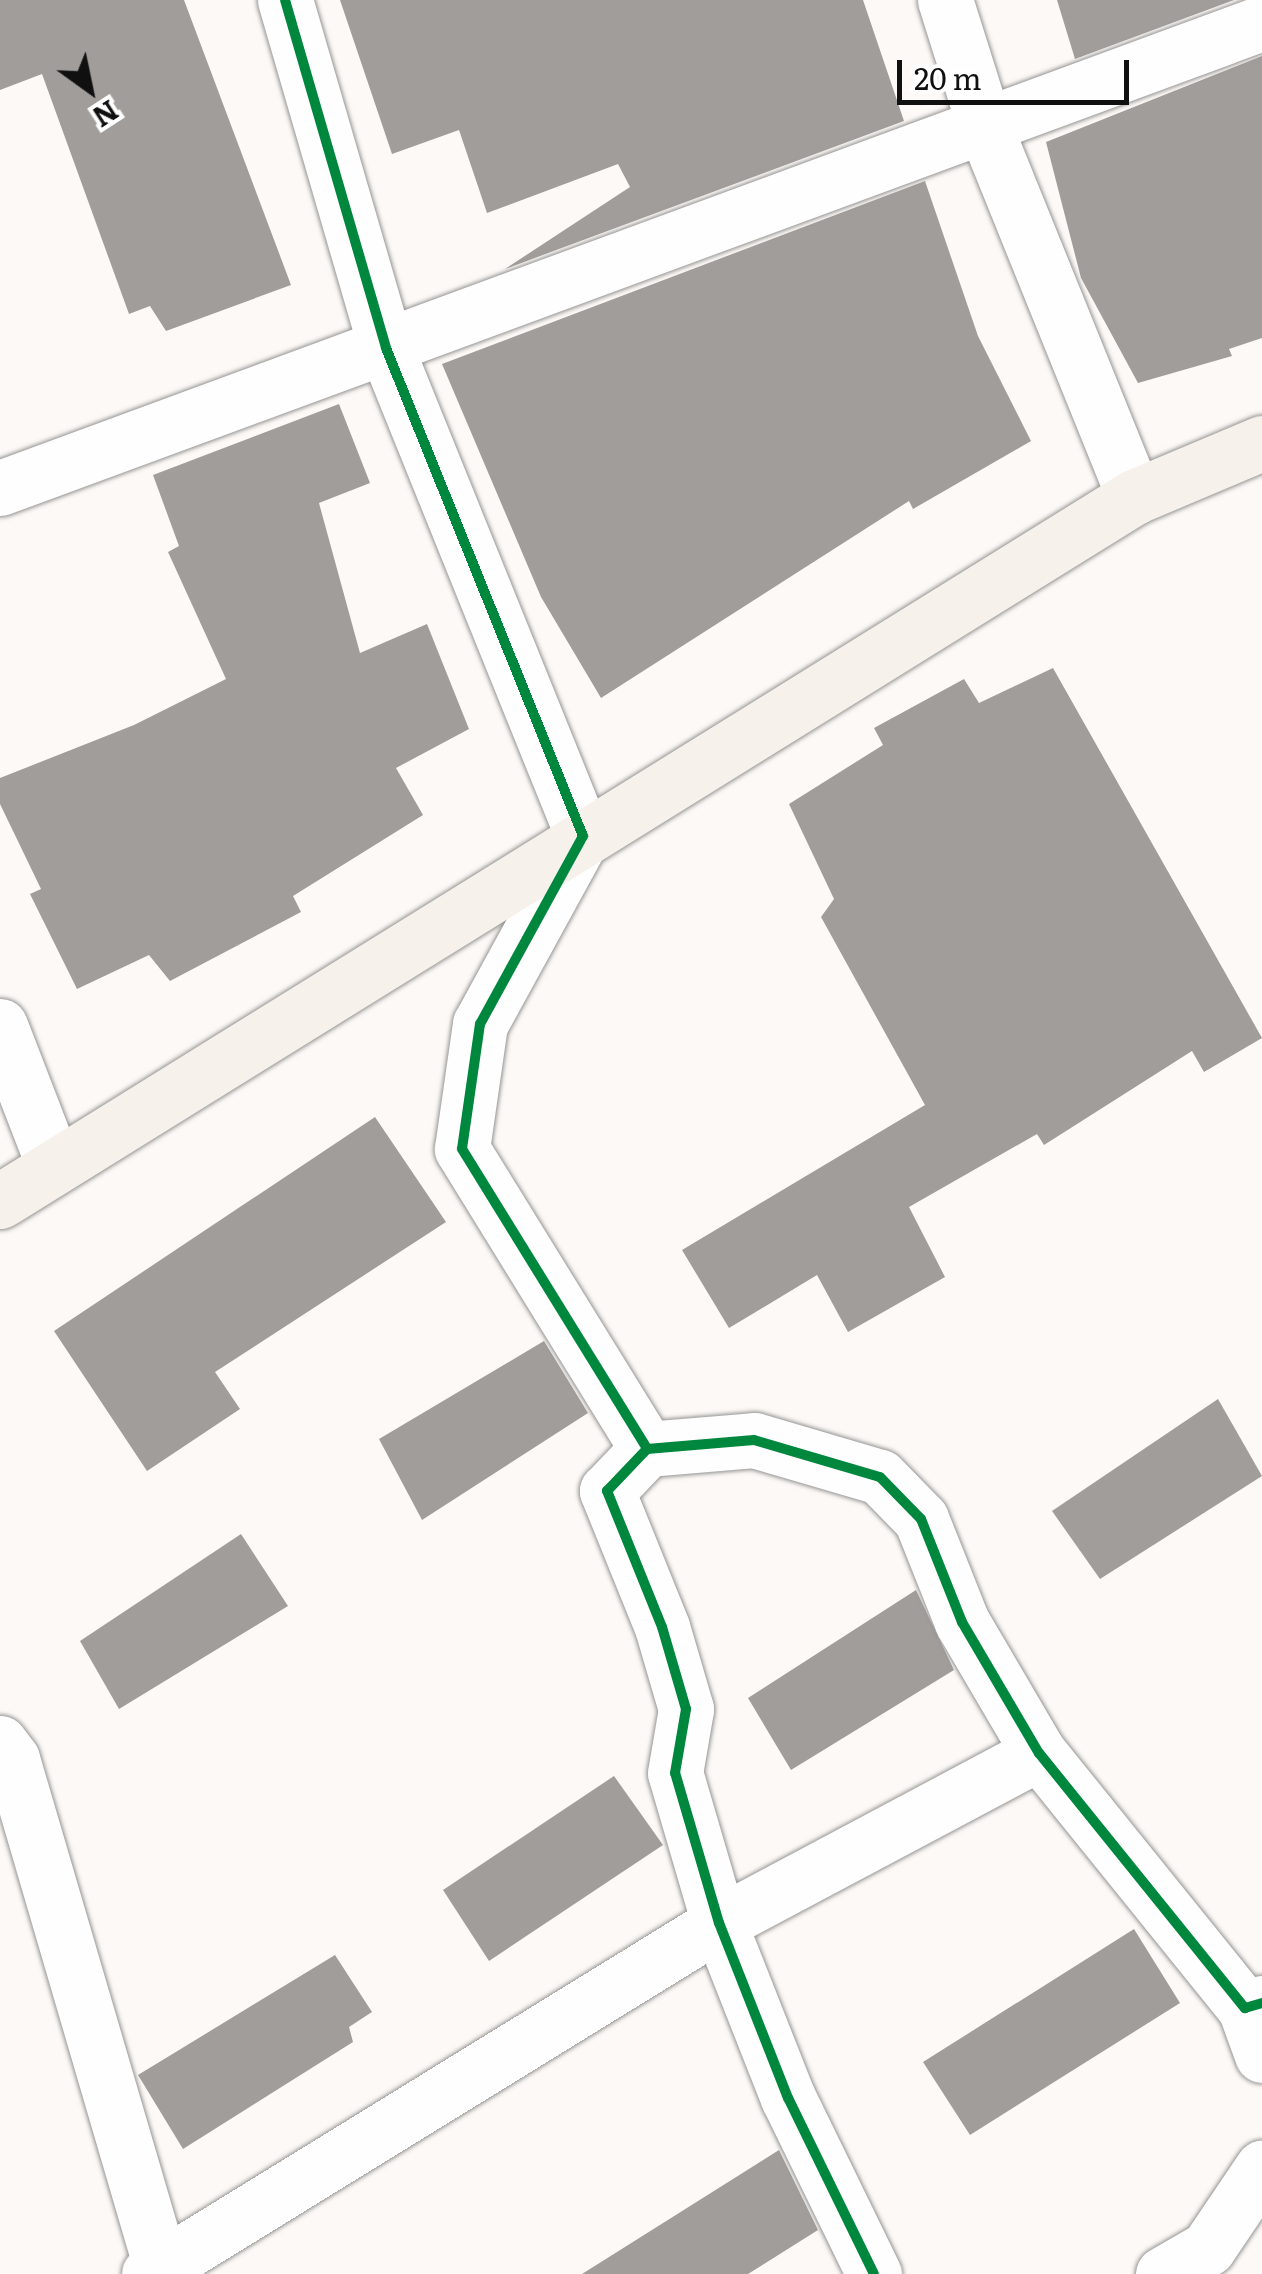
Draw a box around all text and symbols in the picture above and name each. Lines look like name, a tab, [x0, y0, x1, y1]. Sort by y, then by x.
north arrow	[40, 40, 140, 140]
scale bar	[902, 40, 1134, 102]
text: 20 m	[914, 55, 982, 99]
text: N	[85, 91, 128, 139]

